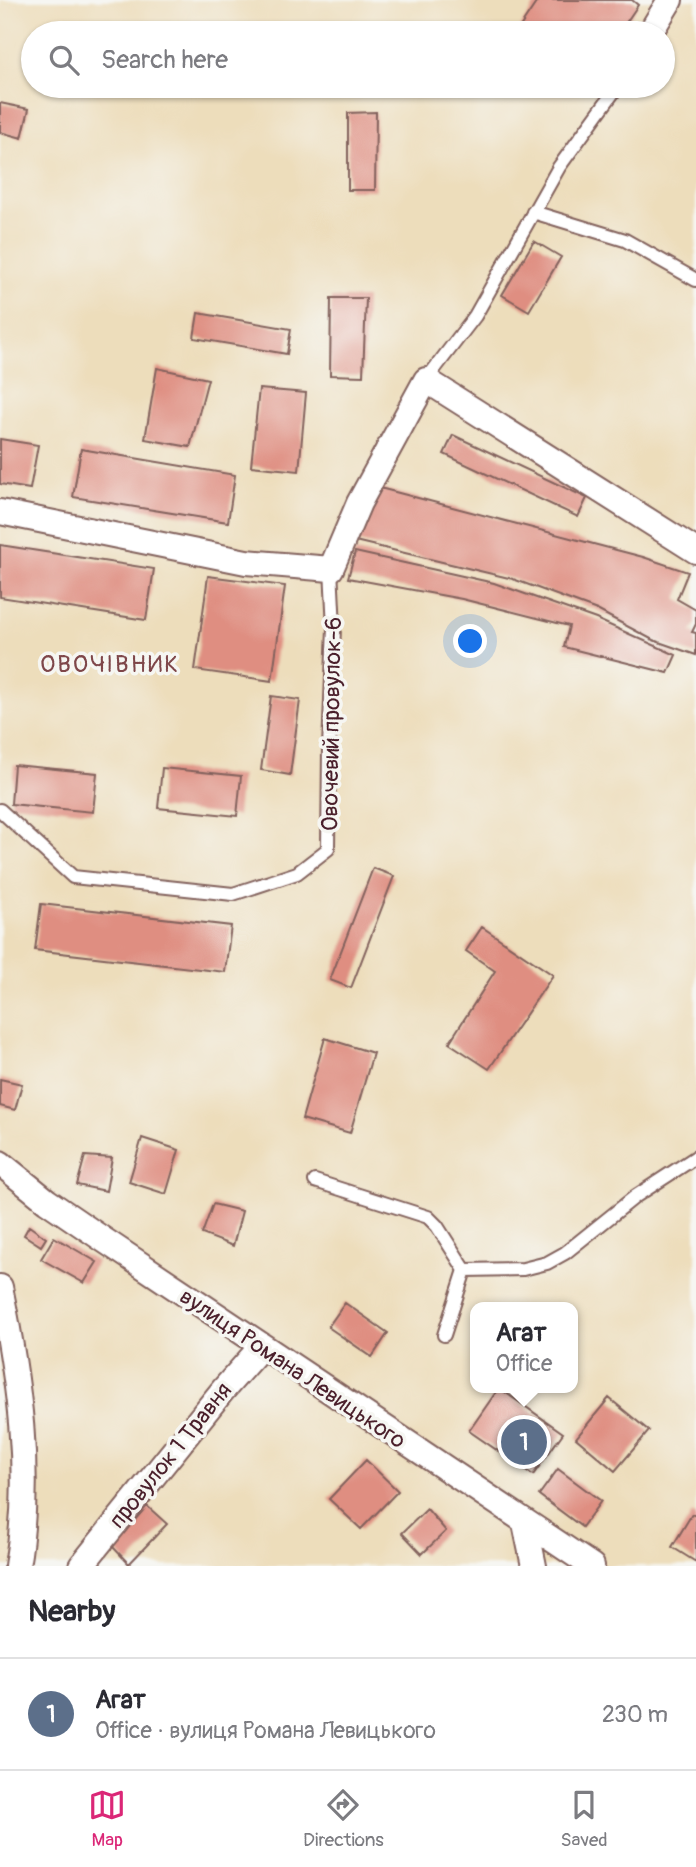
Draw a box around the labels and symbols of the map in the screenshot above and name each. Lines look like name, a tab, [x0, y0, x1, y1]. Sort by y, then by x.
street label: Овочевий провулок-6	[315, 617, 348, 831]
your location	[453, 624, 487, 658]
district label: ОВОЧІВНИК	[40, 650, 180, 679]
street label: вулиця Романа Левицького	[174, 1282, 411, 1455]
street label: провулок 1 Травня	[103, 1377, 238, 1534]
pin: 1	[501, 1416, 547, 1468]

